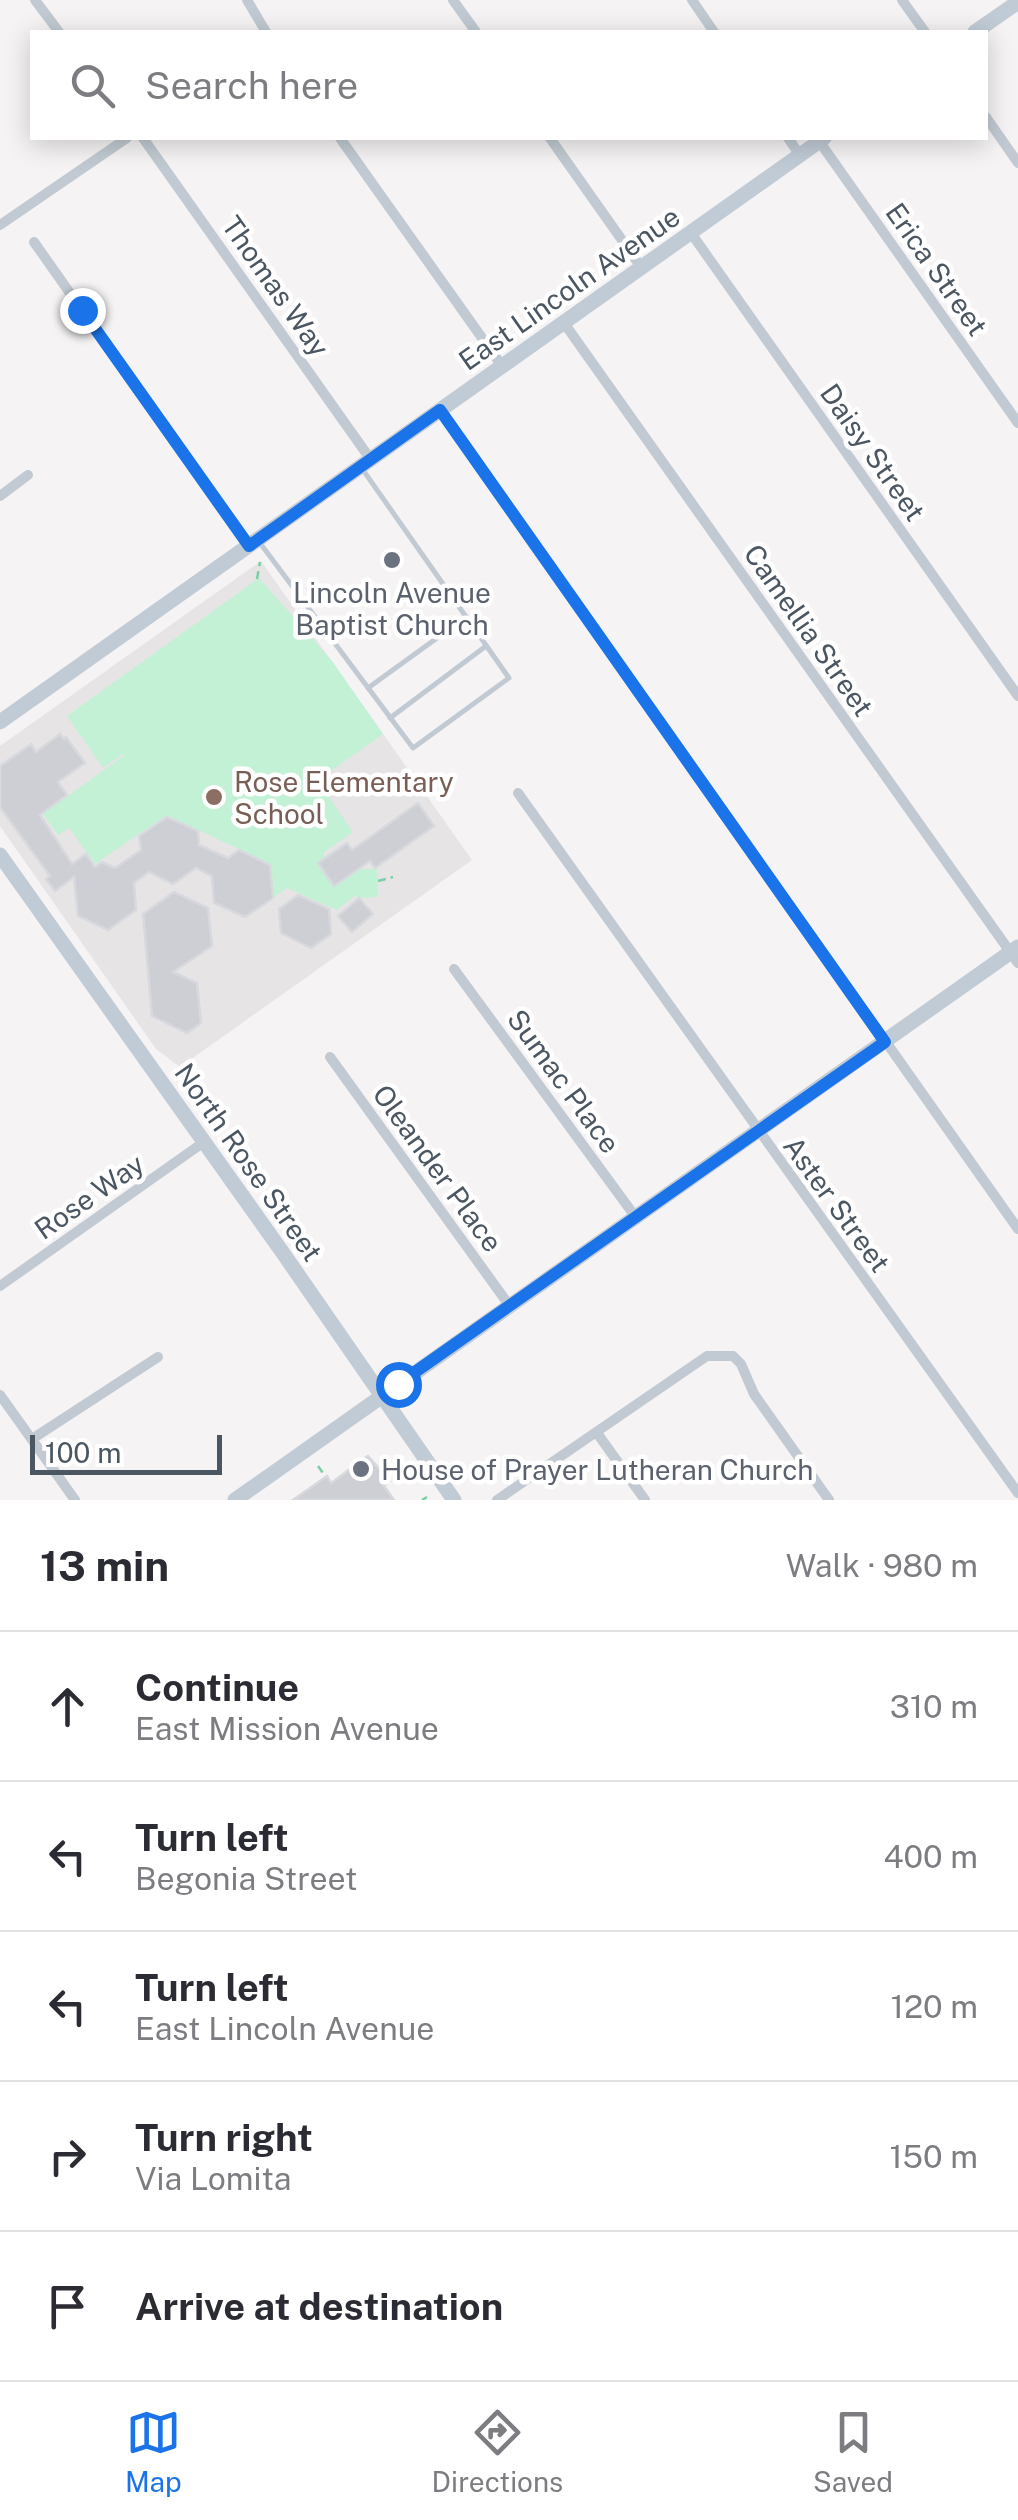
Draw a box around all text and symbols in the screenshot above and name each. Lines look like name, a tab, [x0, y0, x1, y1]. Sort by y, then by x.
search box	[30, 30, 988, 140]
icon: search	[65, 58, 120, 113]
text: Search here	[145, 63, 358, 108]
street label: Erica Street	[879, 196, 995, 342]
street label: East Lincoln Avenue	[452, 199, 686, 377]
street label: Thomas Way	[216, 209, 337, 363]
route end	[60, 288, 106, 334]
street label: Daisy Street	[814, 377, 932, 527]
street label: Camellia Street	[738, 538, 880, 722]
marker: Lincoln Avenue Baptist Church	[381, 549, 403, 571]
place label: Lincoln Avenue Baptist Church	[293, 576, 491, 641]
place label: Rose Elementary School	[234, 765, 454, 830]
marker: Rose Elementary School	[203, 786, 225, 808]
street label: Sumac Place	[501, 1003, 627, 1159]
street label: North Rose Street	[168, 1057, 330, 1267]
street label: Oleander Place	[366, 1078, 510, 1258]
street label: Aster Street	[777, 1130, 897, 1278]
street label: Rose Way	[28, 1146, 150, 1246]
route start	[376, 1362, 422, 1408]
scale bar	[30, 1430, 222, 1474]
text: 100 m	[45, 1436, 122, 1469]
place label: House of Prayer Lutheran Church	[381, 1453, 813, 1486]
marker: House of Prayer Lutheran Church	[350, 1458, 372, 1480]
text: 13 min	[40, 1541, 169, 1590]
text: Walk · 980 m	[786, 1547, 978, 1584]
text: Continue	[135, 1665, 299, 1710]
icon: ahead	[40, 1679, 95, 1734]
text: 310 m	[890, 1688, 978, 1725]
text: East Mission Avenue	[135, 1710, 439, 1747]
text: Turn left	[135, 1815, 289, 1860]
icon: left	[40, 1829, 95, 1884]
text: 400 m	[883, 1838, 978, 1875]
text: Begonia Street	[135, 1860, 357, 1897]
text: Turn left	[135, 1965, 289, 2010]
icon: left	[40, 1979, 95, 2034]
text: 120 m	[891, 1988, 978, 2025]
text: East Lincoln Avenue	[135, 2010, 434, 2047]
text: Turn right	[135, 2115, 313, 2160]
icon: right	[40, 2129, 95, 2184]
text: 150 m	[889, 2138, 978, 2175]
text: Via Lomita	[135, 2160, 292, 2197]
icon: arrive	[40, 2279, 95, 2334]
text: Arrive at destination	[135, 2284, 503, 2329]
tab: Map	[125, 2405, 182, 2498]
tab: Directions	[432, 2405, 563, 2498]
tab: Saved	[813, 2405, 893, 2498]

